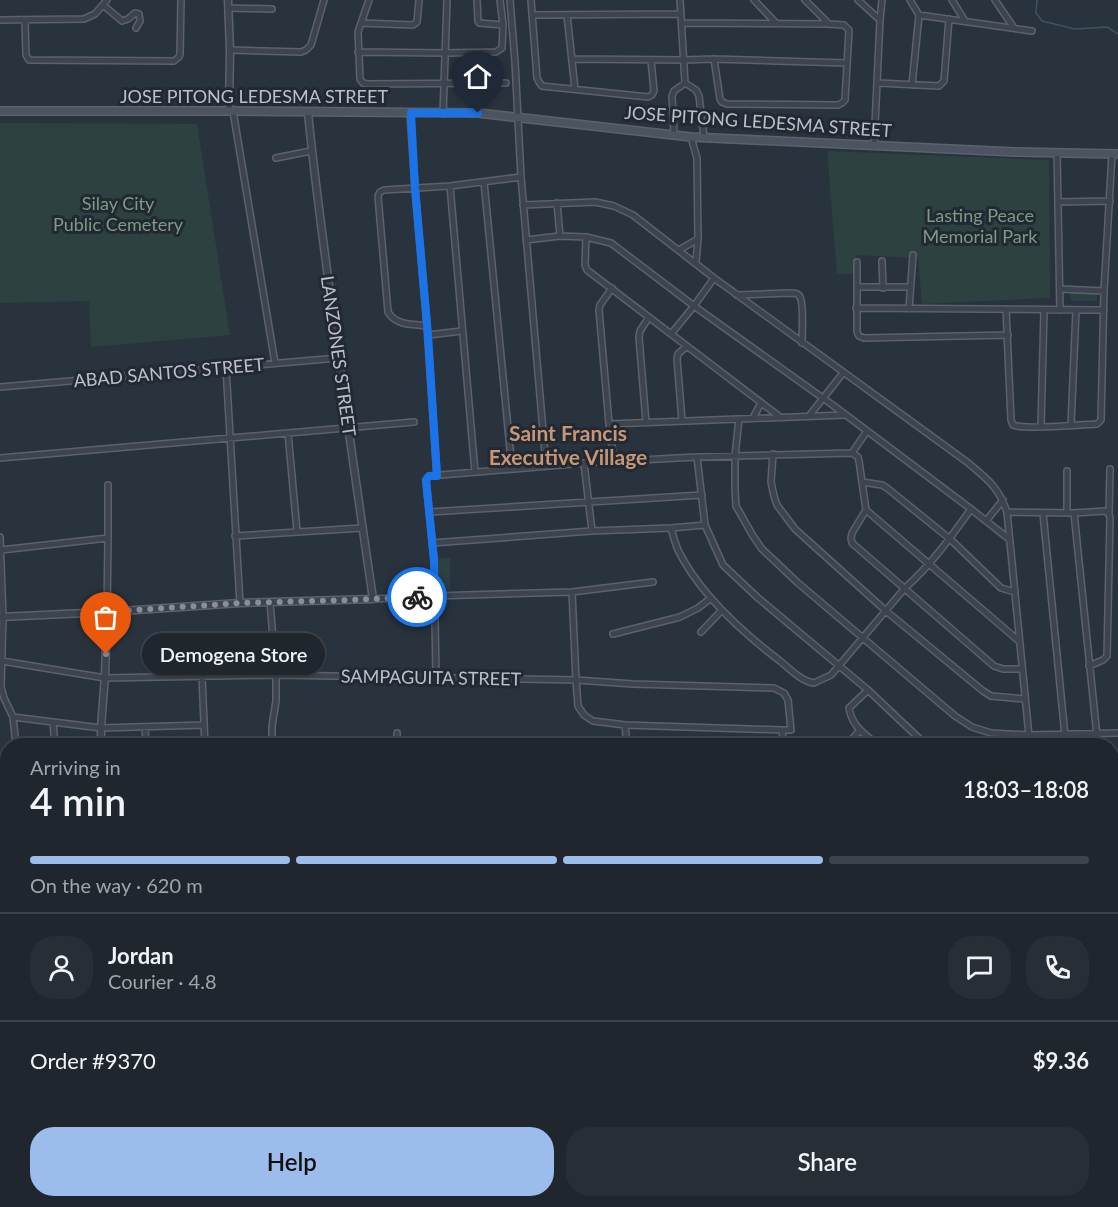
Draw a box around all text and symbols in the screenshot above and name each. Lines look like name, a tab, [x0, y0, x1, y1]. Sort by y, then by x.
pin	[452, 51, 503, 113]
icon: home	[461, 60, 494, 93]
street label: JOSE PITONG LEDESMA STREET	[120, 85, 388, 107]
street label: JOSE PITONG LEDESMA STREET	[624, 101, 893, 141]
park label: Silay City Public Cemetery	[53, 192, 184, 235]
park label: Lasting Peace Memorial Park	[923, 204, 1038, 247]
street label: LANZONES STREET	[317, 274, 361, 438]
street label: ABAD SANTOS STREET	[73, 353, 266, 391]
district label: Saint Francis Executive Village	[489, 420, 647, 469]
courier	[387, 567, 447, 627]
icon: bike	[401, 581, 434, 614]
pin	[80, 592, 131, 654]
icon: bag	[89, 601, 122, 634]
callout: Demogena Store	[142, 633, 325, 675]
text: Demogena Store	[160, 642, 307, 666]
street label: SAMPAGUITA STREET	[341, 664, 522, 690]
text: Arriving in	[30, 755, 121, 779]
text: 18:03–18:08	[963, 776, 1089, 803]
text: 4 min	[30, 778, 126, 824]
text: On the way · 620 m	[30, 873, 203, 897]
button: person	[30, 936, 93, 999]
button: chat	[948, 936, 1011, 999]
button: phone	[1026, 936, 1089, 999]
text: Jordan	[108, 942, 174, 969]
text: Courier · 4.8	[108, 969, 217, 993]
text: Order #9370	[30, 1047, 156, 1074]
text: $9.36	[1033, 1047, 1089, 1074]
button: Help	[30, 1127, 554, 1196]
button: Share	[566, 1127, 1089, 1196]

